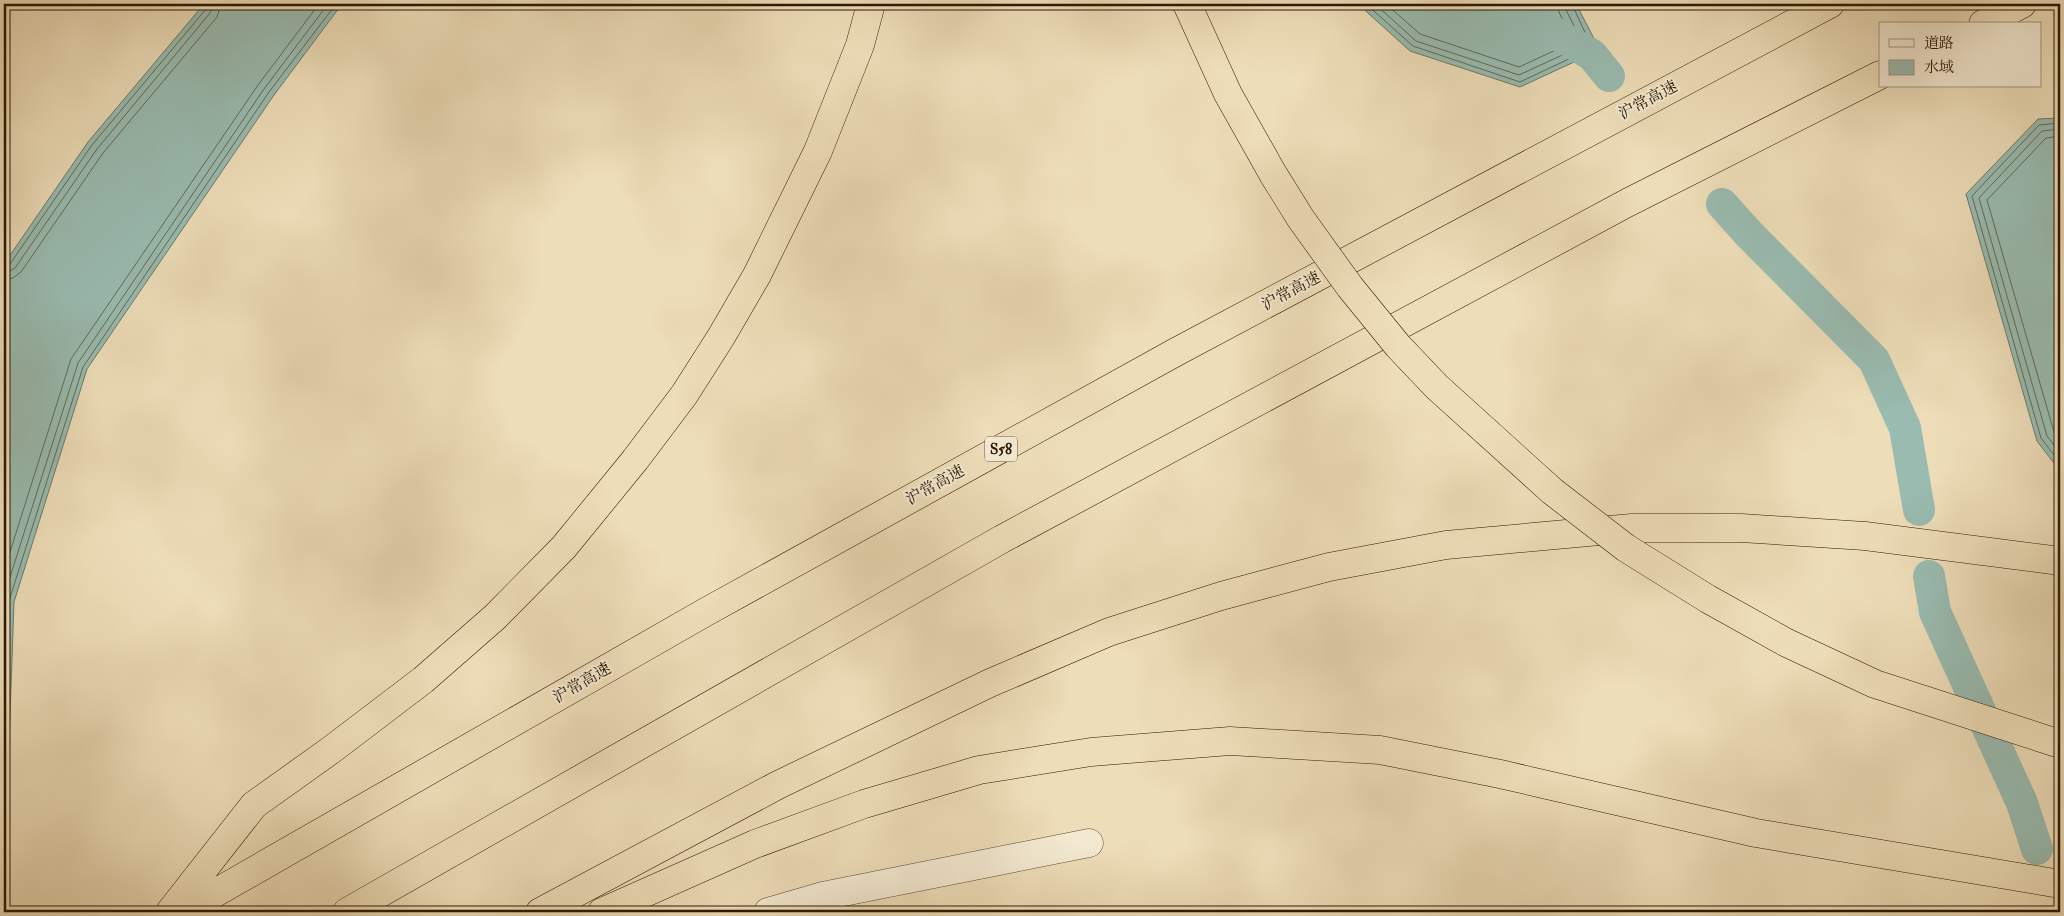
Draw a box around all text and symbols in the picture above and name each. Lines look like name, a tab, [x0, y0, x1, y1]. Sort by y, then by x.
legend	[1879, 22, 2042, 88]
text: 道路	[1924, 34, 1954, 53]
text: 水域	[1924, 58, 1954, 77]
street label: 沪常高速	[1615, 76, 1681, 124]
street label: 沪常高速	[1258, 267, 1324, 315]
road number: S58	[985, 436, 1017, 462]
street label: 沪常高速	[902, 461, 968, 509]
street label: 沪常高速	[549, 658, 615, 708]

